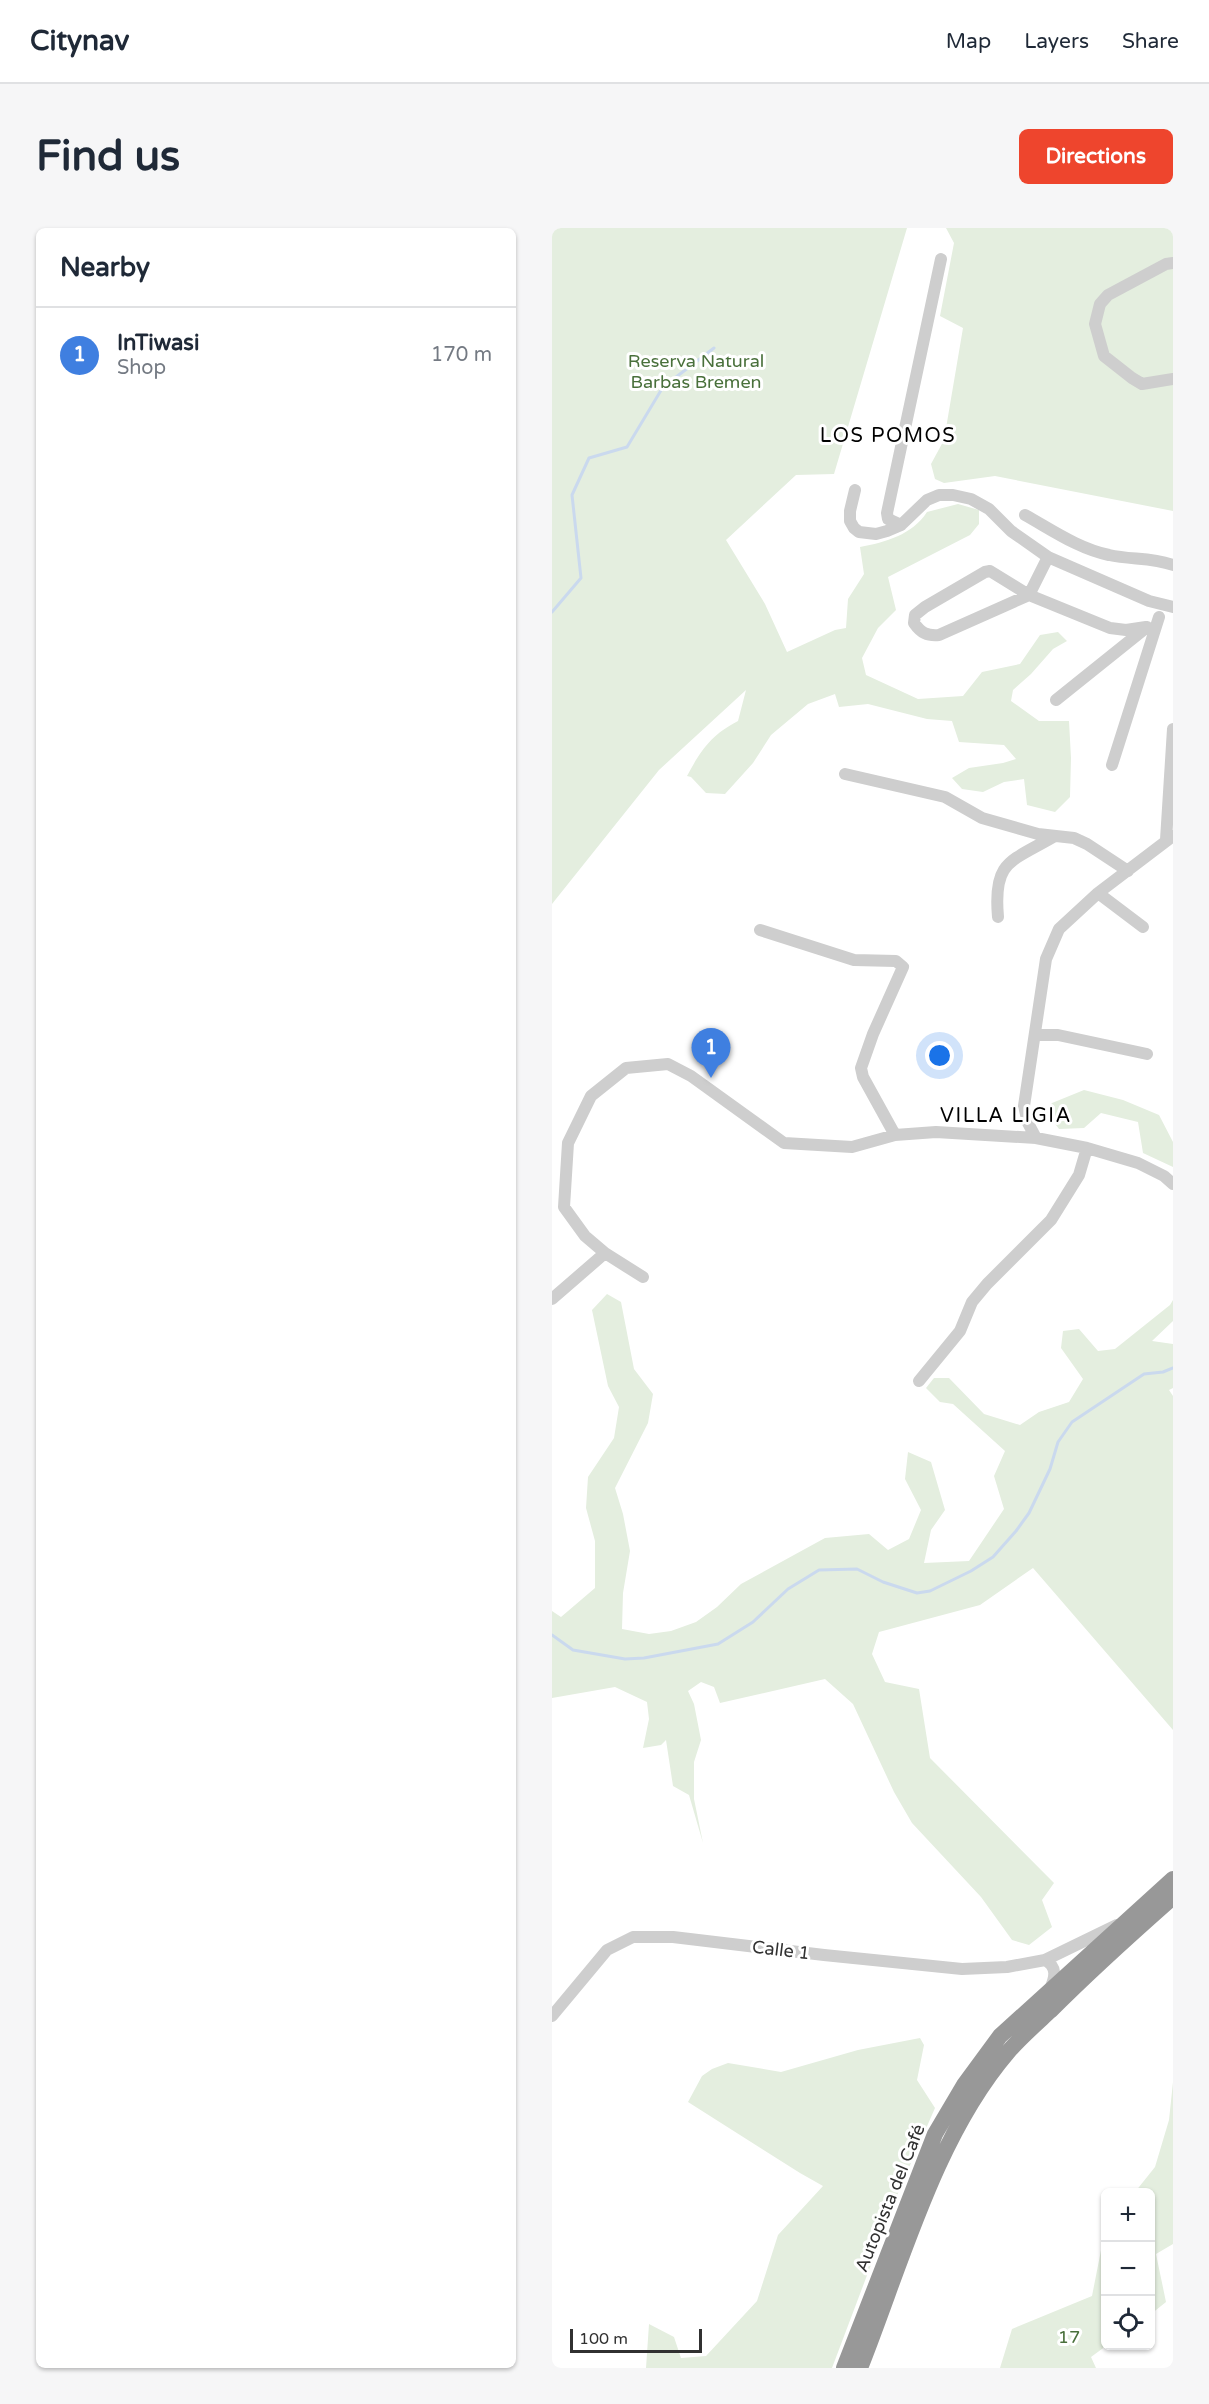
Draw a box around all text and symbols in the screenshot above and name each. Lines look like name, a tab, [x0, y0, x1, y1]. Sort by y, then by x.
text: Citynav	[30, 24, 129, 58]
text: Map	[946, 29, 991, 54]
text: Layers	[1024, 29, 1089, 54]
text: Share	[1122, 29, 1179, 54]
button: Directions	[1019, 129, 1173, 184]
text: Find us	[36, 131, 180, 182]
text: Nearby	[60, 252, 150, 283]
text: InTiwasi	[117, 330, 199, 356]
text: 1	[73, 343, 86, 367]
text: 170 m	[431, 343, 492, 367]
park label: Reserva Natural Barbas Bremen	[628, 350, 764, 393]
text: Shop	[117, 356, 166, 380]
district label: LOS POMOS	[820, 424, 956, 448]
pin: 1	[692, 1028, 730, 1078]
your location	[925, 1041, 954, 1070]
district label: VILLA LIGIA	[940, 1104, 1072, 1128]
street label: Calle 1	[751, 1936, 811, 1964]
street label: Autopista del Café	[850, 2121, 930, 2275]
map controls	[1101, 2188, 1155, 2350]
button: +	[1101, 2188, 1155, 2242]
button: −	[1101, 2242, 1155, 2296]
button: locate	[1101, 2296, 1155, 2350]
scale bar	[570, 2326, 702, 2354]
park label: 17	[1058, 2326, 1080, 2348]
text: 100 m	[579, 2329, 628, 2349]

